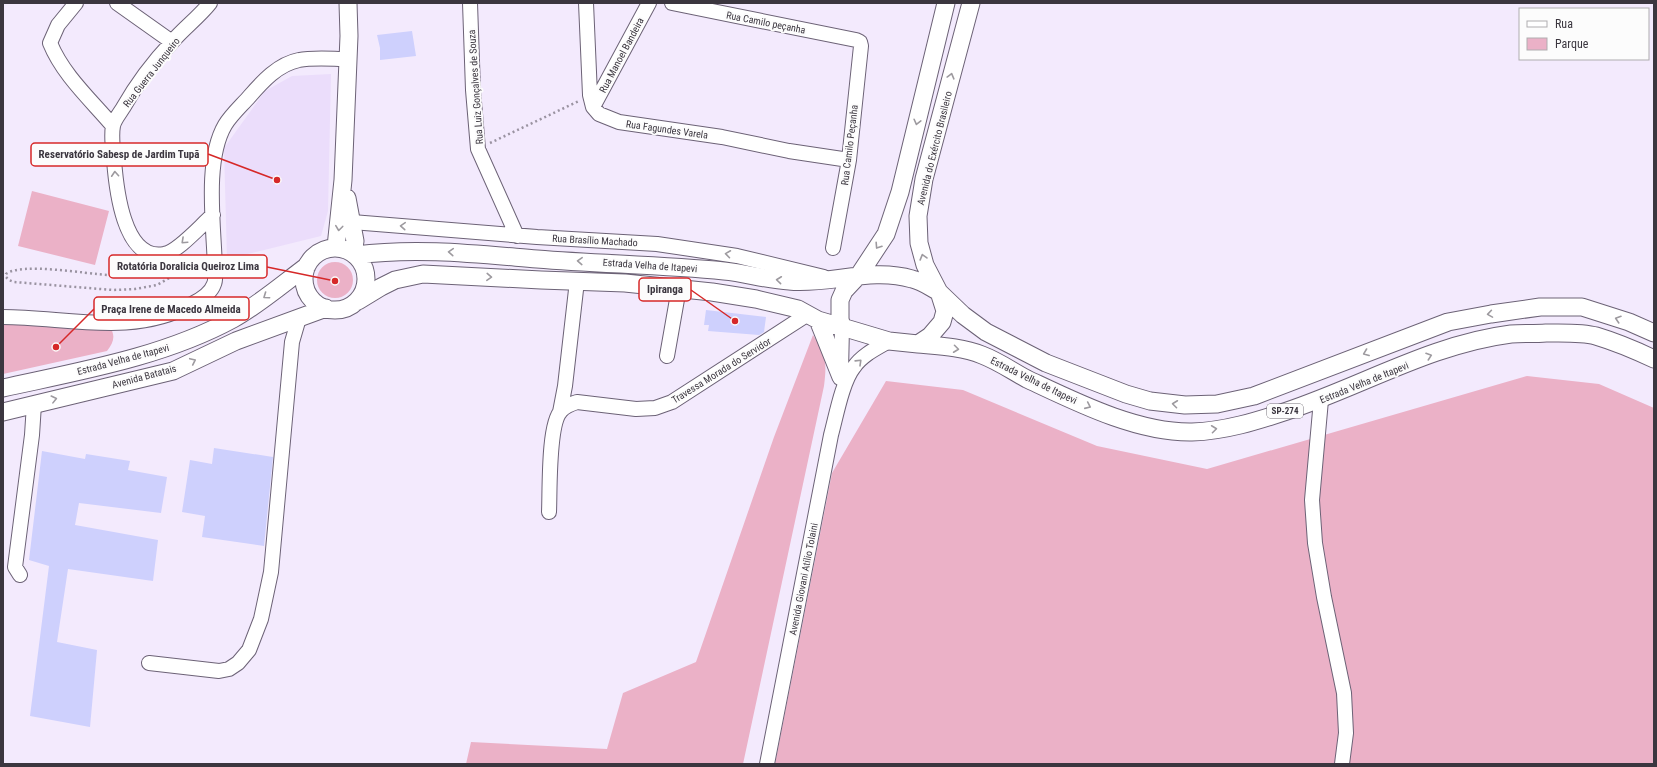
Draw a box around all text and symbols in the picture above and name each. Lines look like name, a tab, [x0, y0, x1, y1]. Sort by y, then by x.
legend	[1519, 8, 1649, 60]
street label: Rua Camilo peçanha	[725, 9, 807, 36]
street label: Rua Manoel Bandeira	[597, 16, 646, 95]
text: Rua	[1555, 17, 1573, 31]
street label: Rua Luiz Gonçalves de Souza	[466, 29, 485, 145]
street label: Rua Guerra Junqueiro	[121, 35, 182, 109]
text: Parque	[1555, 37, 1589, 51]
one-way arrow	[947, 73, 955, 79]
street label: Avenida do Exército Brasileiro	[915, 90, 954, 206]
street label: Rua Camilo Peçanha	[839, 104, 860, 186]
street label: Rua Fagundes Varela	[625, 118, 709, 141]
one-way arrow	[914, 119, 922, 126]
callout: Reservatório Sabesp de Jardim Tupã	[31, 143, 208, 166]
text: Reservatório Sabesp de Jardim Tupã	[39, 148, 199, 161]
one-way arrow	[111, 171, 120, 177]
one-way arrow	[400, 222, 406, 231]
one-way arrow	[335, 224, 344, 231]
street label: Rua Brasílio Machado	[552, 233, 638, 248]
one-way arrow	[181, 236, 189, 244]
one-way arrow	[876, 242, 883, 249]
one-way arrow	[448, 247, 454, 256]
one-way arrow	[725, 250, 731, 259]
one-way arrow	[919, 254, 928, 261]
callout: Rotatória Doralicia Queiroz Lima	[109, 255, 267, 278]
one-way arrow	[577, 257, 583, 266]
street label: Estrada Velha de Itapevi	[602, 257, 698, 274]
text: Rotatória Doralicia Queiroz Lima	[117, 260, 259, 273]
one-way arrow	[486, 272, 492, 281]
one-way arrow	[776, 276, 782, 285]
callout: Ipiranga	[639, 278, 691, 301]
text: Ipiranga	[647, 283, 683, 296]
one-way arrow	[263, 291, 270, 298]
callout: Praça Irene de Macedo Almeida	[94, 297, 249, 320]
text: Praça Irene de Macedo Almeida	[101, 303, 241, 316]
one-way arrow	[1487, 309, 1493, 318]
one-way arrow	[1614, 315, 1621, 323]
street label: Travessa Morada do Servidor	[670, 335, 773, 405]
street label: Estrada Velha de Itapevi	[76, 342, 170, 377]
one-way arrow	[953, 344, 959, 353]
one-way arrow	[1363, 349, 1370, 357]
one-way arrow	[1425, 352, 1432, 361]
street label: Estrada Velha de Itapevi	[989, 355, 1079, 406]
one-way arrow	[189, 358, 196, 366]
one-way arrow	[854, 359, 862, 367]
street label: Estrada Velha de Itapevi	[1318, 360, 1410, 405]
street label: Avenida Batatais	[111, 362, 178, 390]
one-way arrow	[51, 396, 58, 404]
one-way arrow	[1172, 400, 1178, 409]
one-way arrow	[1084, 401, 1091, 409]
road number: SP-274	[1267, 404, 1303, 418]
one-way arrow	[1211, 425, 1217, 434]
street label: Avenida Giovani Atílio Tolaini	[787, 522, 820, 636]

